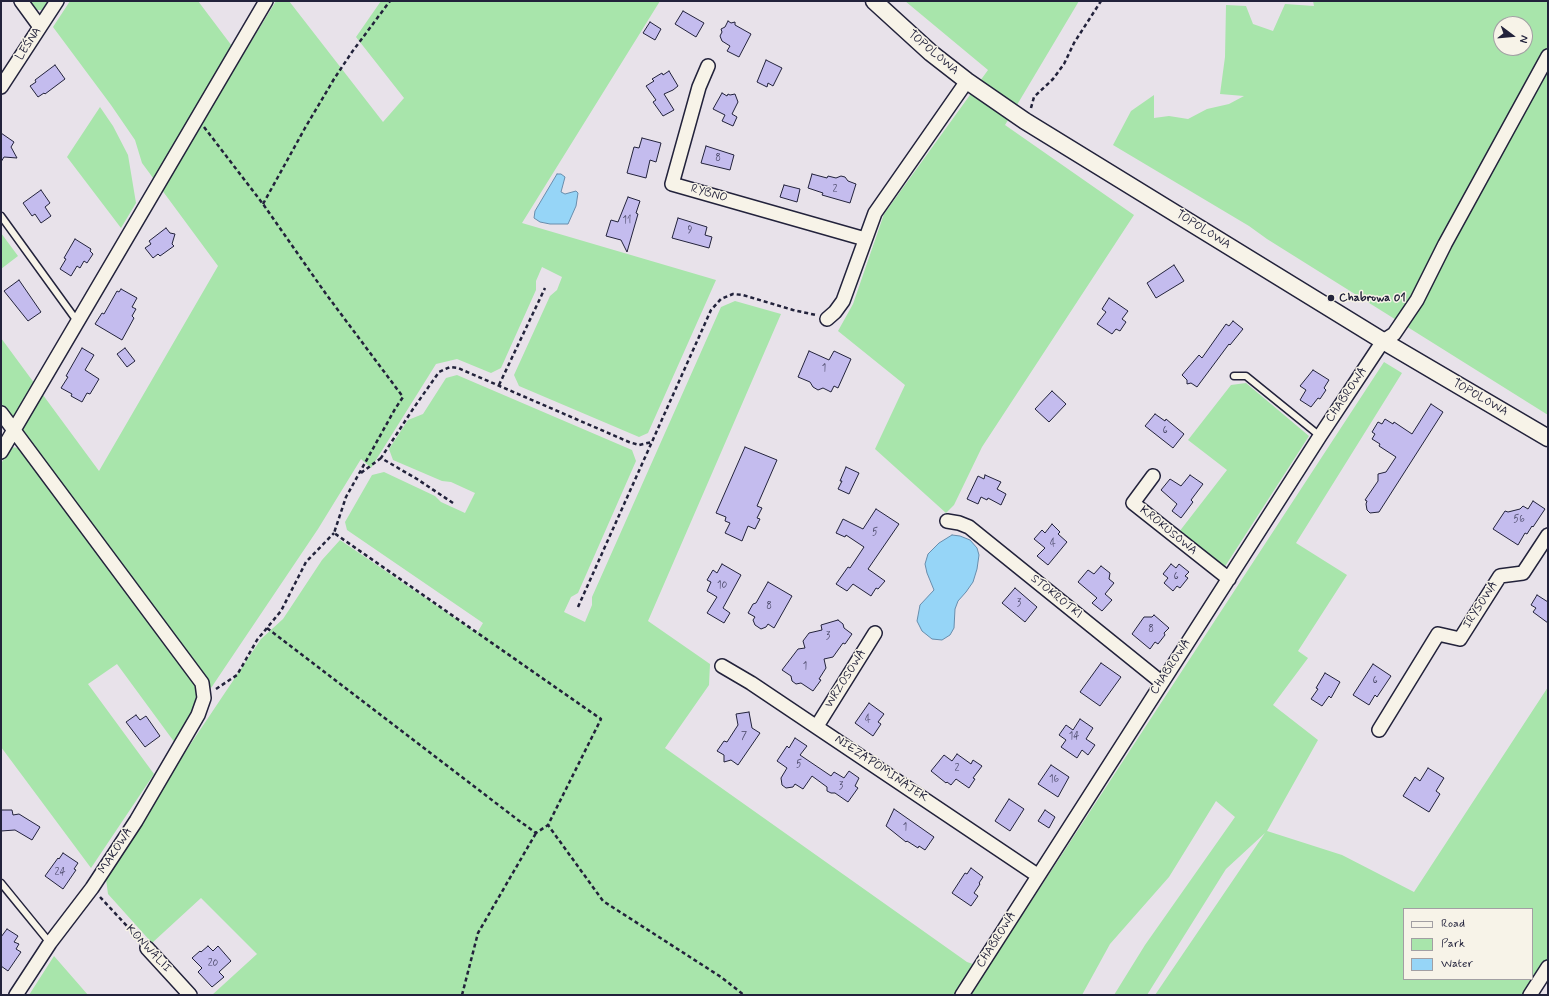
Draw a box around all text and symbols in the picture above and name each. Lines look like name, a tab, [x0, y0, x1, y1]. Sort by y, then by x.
north arrow	[1493, 16, 1533, 56]
street label: LEŚNA	[13, 25, 45, 63]
street label: TOPOLOWA	[905, 28, 961, 78]
text: N	[1516, 34, 1531, 44]
house number: 8	[715, 153, 721, 165]
street label: RYBNO	[689, 182, 729, 206]
house number: 2	[833, 184, 837, 196]
street label: TOPOLOWA	[1173, 207, 1233, 253]
house number: 11	[623, 215, 631, 227]
house number: 9	[688, 225, 692, 237]
place label: Chabrowa 01	[1339, 291, 1406, 305]
marker: Chabrowa 01	[1326, 293, 1336, 303]
house number: 1	[822, 363, 826, 375]
street label: CHABROWA	[1323, 365, 1371, 425]
street label: TOPOLOWA	[1450, 376, 1510, 420]
house number: 6	[1162, 425, 1168, 437]
street label: KROKUSOWA	[1136, 503, 1200, 559]
house number: 56	[1513, 514, 1525, 526]
house number: 5	[872, 527, 878, 539]
house number: 4	[1050, 538, 1056, 550]
house number: 6	[1173, 571, 1179, 583]
street label: STOKROTKI	[1027, 572, 1085, 622]
street label: IRYSOWA	[1460, 579, 1502, 631]
house number: 10	[717, 580, 727, 592]
house number: 3	[1017, 598, 1021, 610]
house number: 8	[766, 601, 772, 613]
house number: 8	[1148, 624, 1154, 636]
house number: 3	[826, 631, 830, 643]
street label: CHABROWA	[1148, 636, 1194, 698]
street label: WRZOSOWA	[822, 647, 870, 711]
house number: 1	[803, 661, 807, 673]
house number: 6	[1372, 675, 1378, 687]
house number: 4	[865, 714, 871, 726]
house number: 7	[741, 731, 747, 743]
house number: 14	[1069, 731, 1079, 743]
street label: NIEZAPOMINAJEK	[832, 732, 930, 806]
house number: 5	[796, 759, 802, 771]
house number: 2	[955, 763, 959, 775]
house number: 16	[1049, 774, 1059, 786]
house number: 3	[839, 781, 843, 793]
house number: 1	[903, 822, 907, 834]
street label: MAKOWA	[96, 825, 136, 877]
house number: 24	[55, 867, 65, 879]
legend	[1403, 908, 1533, 980]
street label: CHABROWA	[974, 909, 1020, 971]
text: Road	[1441, 916, 1465, 932]
street label: KONWALII	[122, 922, 174, 976]
text: Park	[1441, 936, 1465, 952]
text: Water	[1441, 956, 1473, 972]
house number: 20	[208, 958, 218, 970]

